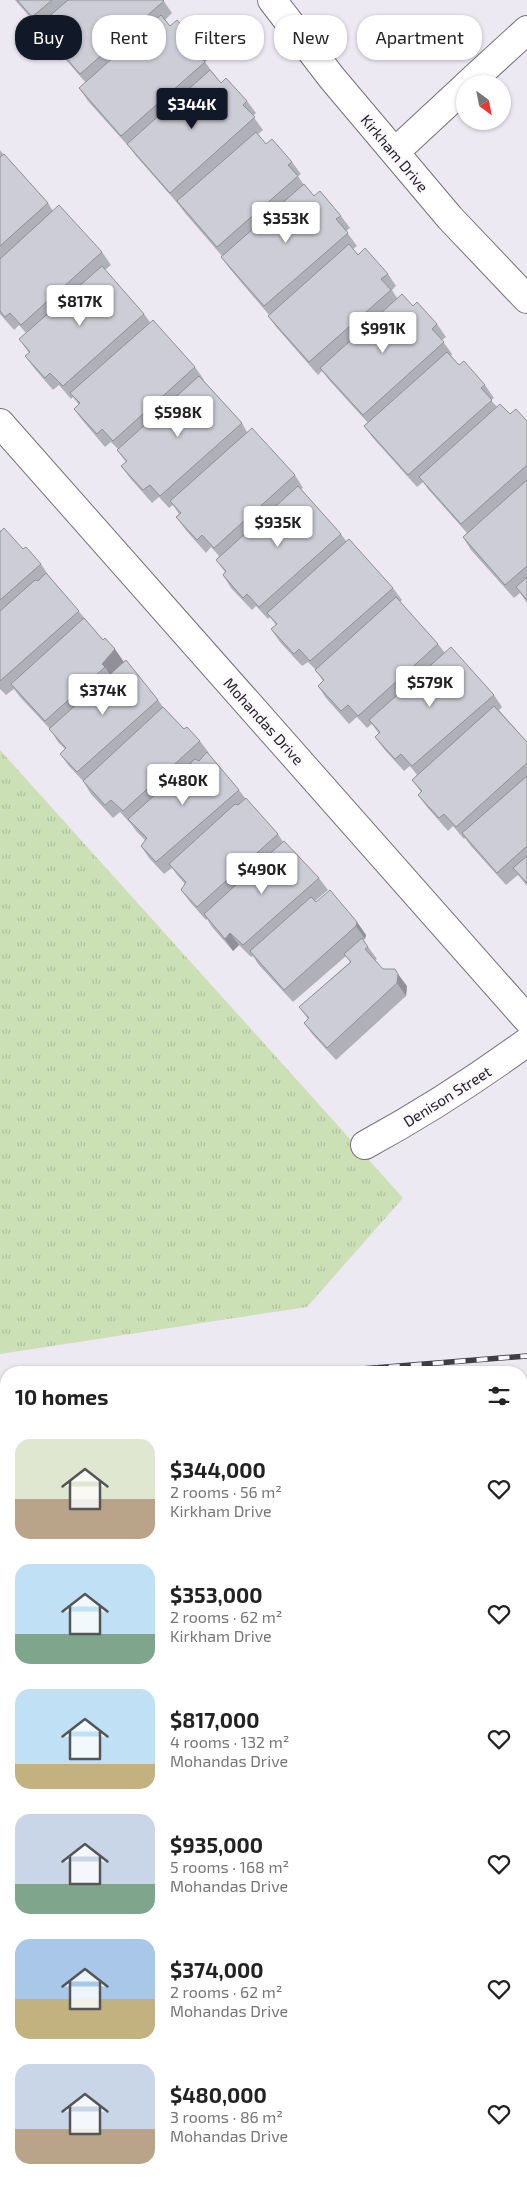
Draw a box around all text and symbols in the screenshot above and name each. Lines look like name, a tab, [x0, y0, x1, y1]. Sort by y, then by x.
chip: Buy	[15, 15, 82, 60]
chip: Rent	[92, 15, 166, 60]
chip: Filters	[176, 15, 264, 60]
chip: New	[274, 15, 347, 60]
chip: Apartment	[357, 15, 482, 60]
north arrow	[456, 75, 511, 130]
map controls	[456, 75, 511, 130]
pin: $344K	[157, 88, 227, 130]
text: $344K	[168, 94, 216, 113]
street label: Kirkham Drive	[357, 111, 433, 195]
pin: $353K	[251, 202, 321, 244]
text: $353K	[263, 208, 309, 227]
pin: $817K	[45, 284, 115, 327]
text: $817K	[58, 291, 102, 310]
pin: $991K	[348, 312, 418, 354]
text: $991K	[360, 318, 406, 337]
pin: $598K	[143, 396, 213, 438]
text: $598K	[154, 402, 202, 421]
pin: $935K	[243, 506, 313, 548]
text: $935K	[255, 512, 301, 531]
pin: $579K	[395, 666, 465, 708]
text: $579K	[407, 672, 453, 691]
pin: $374K	[68, 674, 138, 716]
street label: Mohandas Drive	[220, 674, 308, 768]
text: $374K	[79, 680, 127, 699]
pin: $480K	[148, 764, 218, 806]
text: $480K	[158, 770, 208, 789]
pin: $490K	[227, 852, 297, 895]
text: $490K	[237, 859, 287, 878]
street label: Denison Street	[400, 1062, 495, 1130]
icon: filters	[485, 1382, 513, 1410]
text: 10 homes	[15, 1384, 108, 1409]
text: $344,000	[170, 1457, 266, 1482]
icon: home	[55, 1459, 115, 1519]
icon: heart	[485, 1475, 513, 1503]
text: 2 rooms · 56 m²	[170, 1482, 282, 1501]
text: Kirkham Drive	[170, 1501, 272, 1520]
text: $353,000	[170, 1582, 262, 1607]
icon: home	[55, 1584, 115, 1644]
icon: heart	[485, 1600, 513, 1628]
text: 2 rooms · 62 m²	[170, 1607, 282, 1626]
text: Kirkham Drive	[170, 1626, 272, 1645]
text: $817,000	[170, 1707, 259, 1732]
icon: home	[55, 1709, 115, 1769]
icon: heart	[485, 1725, 513, 1753]
text: 4 rooms · 132 m²	[170, 1732, 289, 1751]
text: Mohandas Drive	[170, 1751, 288, 1770]
text: $935,000	[170, 1832, 263, 1857]
icon: home	[55, 1834, 115, 1894]
icon: heart	[485, 1850, 513, 1878]
text: 5 rooms · 168 m²	[170, 1857, 289, 1876]
text: Mohandas Drive	[170, 1876, 288, 1895]
text: $374,000	[170, 1957, 263, 1982]
icon: home	[55, 1959, 115, 2019]
icon: heart	[485, 1975, 513, 2003]
text: 2 rooms · 62 m²	[170, 1982, 282, 2001]
text: Mohandas Drive	[170, 2001, 288, 2020]
text: $480,000	[170, 2082, 267, 2107]
icon: home	[55, 2084, 115, 2144]
icon: heart	[485, 2100, 513, 2128]
text: 3 rooms · 86 m²	[170, 2107, 283, 2126]
text: Mohandas Drive	[170, 2126, 288, 2145]

